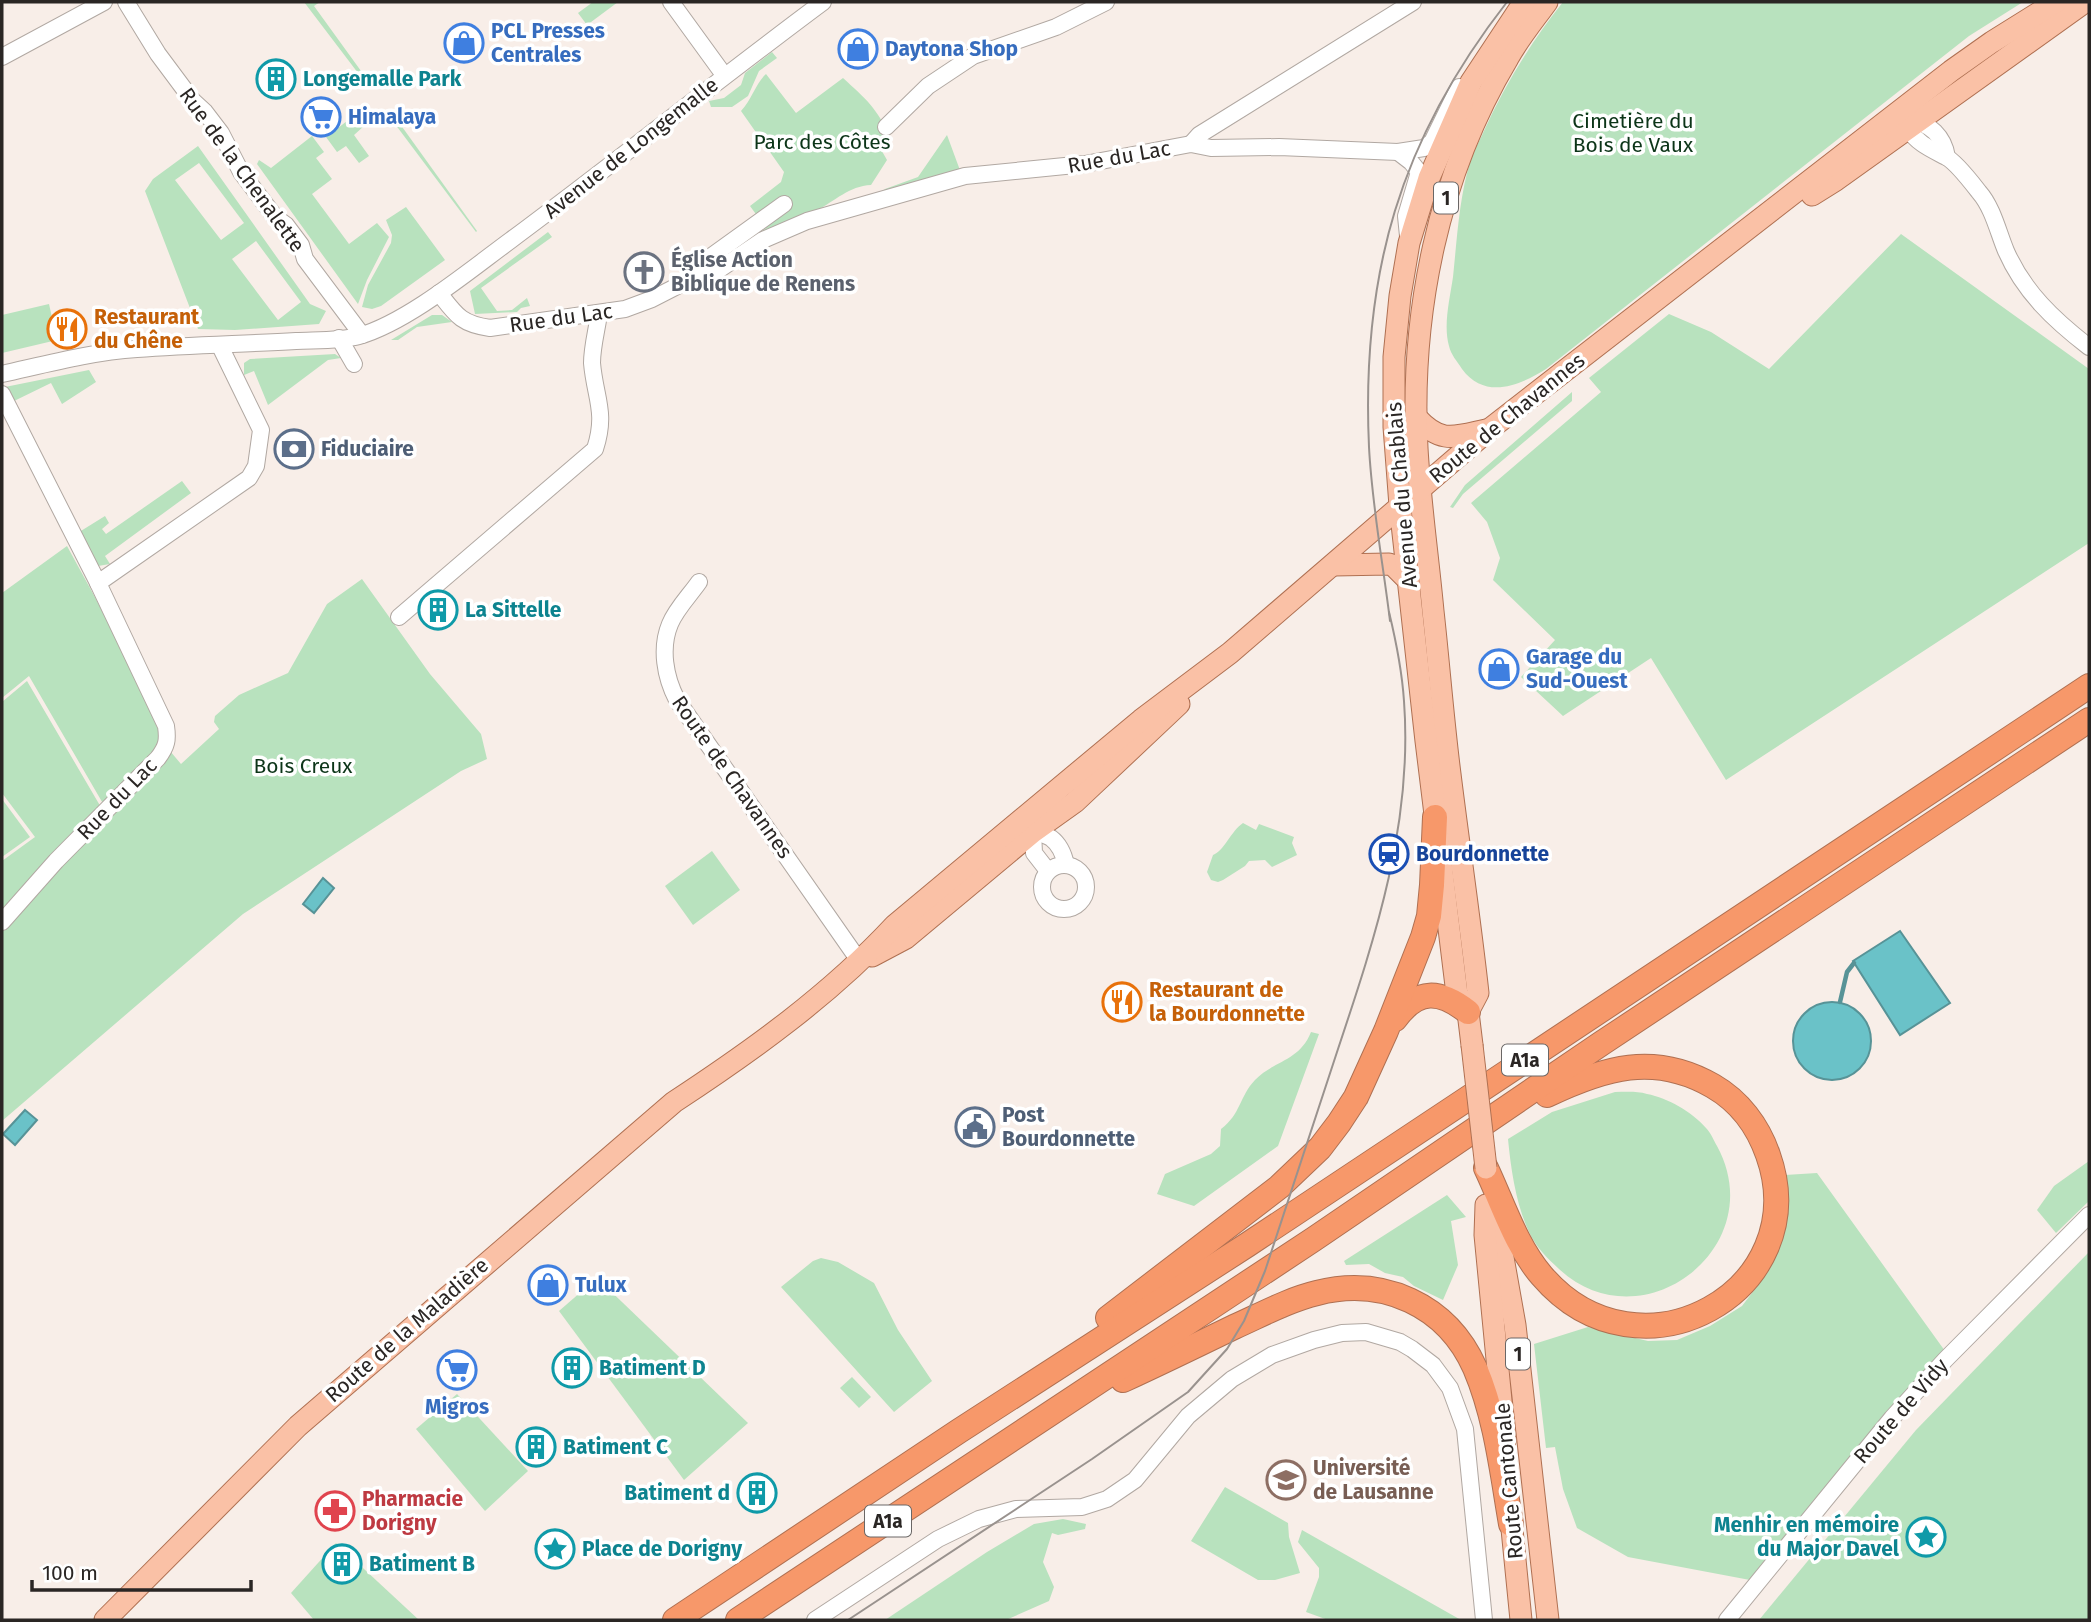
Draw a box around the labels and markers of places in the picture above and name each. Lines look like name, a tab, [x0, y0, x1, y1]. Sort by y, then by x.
place label: PCL Presses Centrales	[491, 18, 605, 68]
shop icon: PCL Presses Centrales	[443, 22, 485, 64]
shop icon: Daytona Shop	[837, 28, 879, 70]
place label: Daytona Shop	[885, 36, 1018, 62]
building icon: Longemalle Park	[255, 58, 297, 100]
place label: Longemalle Park	[303, 66, 462, 92]
supermarket icon: Himalaya	[300, 96, 342, 138]
place label: Himalaya	[348, 104, 436, 130]
place label: Église Action Biblique de Renens	[671, 246, 855, 297]
church icon: Église Action Biblique de Renens	[623, 251, 665, 293]
place label: Restaurant du Chêne	[94, 304, 200, 354]
restaurant icon: Restaurant du Chêne	[46, 308, 88, 350]
bank icon: Fiduciaire	[273, 428, 315, 470]
place label: Fiduciaire	[321, 436, 414, 462]
building icon: La Sittelle	[417, 589, 459, 631]
place label: La Sittelle	[465, 597, 562, 623]
place label: Garage du Sud-Ouest	[1526, 644, 1628, 694]
shop icon: Garage du Sud-Ouest	[1478, 648, 1520, 690]
station icon: Bourdonnette	[1368, 833, 1410, 875]
place label: Bourdonnette	[1416, 841, 1550, 867]
place label: Restaurant de la Bourdonnette	[1149, 977, 1305, 1027]
restaurant icon: Restaurant de la Bourdonnette	[1101, 981, 1143, 1023]
place label: Post Bourdonnette	[1002, 1102, 1136, 1152]
public building icon: Post Bourdonnette	[954, 1106, 996, 1148]
shop icon: Tulux	[527, 1264, 569, 1306]
place label: Tulux	[575, 1272, 627, 1298]
building icon: Batiment D	[551, 1347, 593, 1389]
supermarket icon: Migros	[436, 1349, 478, 1391]
place label: Batiment D	[599, 1355, 706, 1381]
place label: Migros	[425, 1394, 489, 1420]
building icon: Batiment C	[515, 1426, 557, 1468]
place label: Batiment C	[563, 1434, 668, 1460]
place label: Université de Lausanne	[1313, 1455, 1434, 1505]
school or university icon: Université de Lausanne	[1265, 1459, 1307, 1501]
building icon: Batiment d	[736, 1472, 778, 1514]
place label: Batiment d	[624, 1480, 730, 1506]
place label: Pharmacie Dorigny	[362, 1486, 463, 1536]
pharmacy icon: Pharmacie Dorigny	[314, 1490, 356, 1532]
place label: Menhir en mémoire du Major Davel	[1714, 1512, 1900, 1562]
place icon: Menhir en mémoire du Major Davel	[1905, 1516, 1947, 1558]
place icon: Place de Dorigny	[534, 1528, 576, 1570]
place label: Place de Dorigny	[582, 1536, 742, 1562]
building icon: Batiment B	[321, 1543, 363, 1585]
place label: Batiment B	[369, 1551, 475, 1577]

